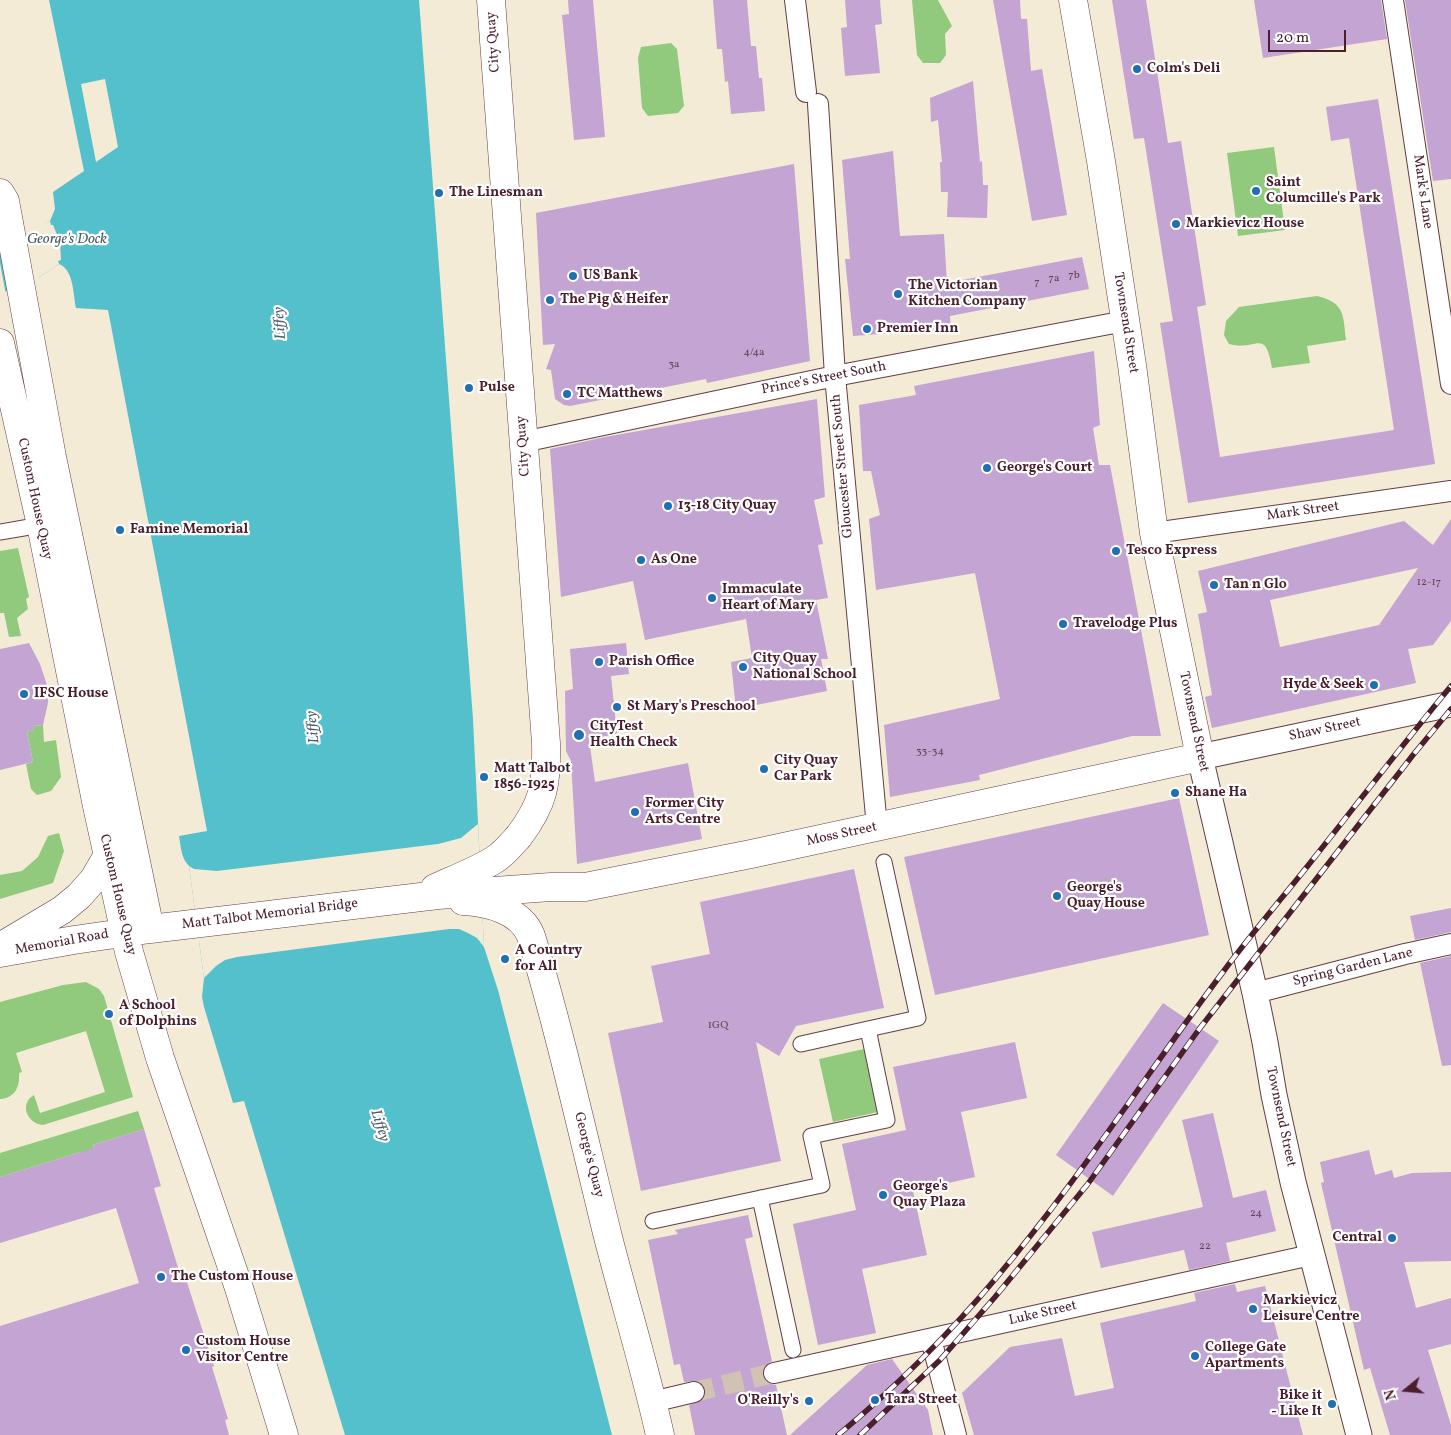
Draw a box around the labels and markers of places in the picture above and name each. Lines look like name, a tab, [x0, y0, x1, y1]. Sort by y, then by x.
place label: Colm's Deli	[1147, 61, 1220, 77]
marker: Colm's Deli	[1131, 63, 1143, 75]
place label: Saint Columcille's Park	[1266, 175, 1381, 208]
place label: The Linesman	[449, 185, 543, 201]
marker: Saint Columcille's Park	[1250, 185, 1262, 197]
marker: The Linesman	[433, 187, 445, 199]
place label: Markievicz House	[1186, 216, 1304, 232]
marker: Markievicz House	[1170, 218, 1182, 230]
place label: US Bank	[583, 268, 638, 284]
marker: US Bank	[567, 270, 579, 282]
place label: The Victorian Kitchen Company	[908, 278, 1026, 310]
marker: The Victorian Kitchen Company	[892, 288, 904, 300]
place label: The Pig & Heifer	[560, 292, 668, 308]
marker: The Pig & Heifer	[544, 294, 556, 306]
place label: Premier Inn	[877, 321, 958, 337]
marker: Premier Inn	[861, 323, 873, 335]
place label: Pulse	[479, 380, 515, 396]
marker: Pulse	[463, 382, 475, 394]
place label: TC Matthews	[577, 386, 663, 402]
marker: TC Matthews	[561, 388, 573, 400]
place label: George's Court	[997, 460, 1092, 476]
marker: George's Court	[981, 462, 993, 474]
place label: 13-18 City Quay	[678, 498, 776, 514]
marker: 13-18 City Quay	[662, 500, 674, 512]
place label: Famine Memorial	[130, 522, 248, 538]
marker: Famine Memorial	[114, 524, 126, 536]
place label: Tesco Express	[1126, 543, 1217, 559]
marker: Tesco Express	[1110, 545, 1122, 557]
place label: As One	[651, 552, 697, 568]
marker: As One	[635, 554, 647, 566]
place label: Tan n Glo	[1224, 577, 1287, 593]
marker: Tan n Glo	[1208, 579, 1220, 591]
place label: Immaculate Heart of Mary	[722, 582, 814, 614]
marker: Immaculate Heart of Mary	[706, 592, 718, 604]
place label: Travelodge Plus	[1073, 616, 1178, 632]
marker: Travelodge Plus	[1057, 618, 1069, 630]
place label: City Quay National School	[753, 651, 857, 684]
place label: Parish Office	[609, 654, 694, 670]
marker: Parish Office	[593, 656, 605, 668]
marker: City Quay National School	[737, 661, 749, 673]
place label: Hyde & Seek	[1283, 677, 1364, 693]
marker: Hyde & Seek	[1368, 679, 1380, 691]
place label: IFSC House	[34, 686, 108, 702]
marker: IFSC House	[18, 688, 30, 700]
place label: St Mary's Preschool	[627, 699, 756, 715]
marker: St Mary's Preschool	[611, 701, 623, 713]
place label: CityTest Health Check	[590, 719, 678, 752]
marker: CityTest Health Check	[572, 728, 586, 742]
place label: City Quay Car Park	[774, 753, 838, 786]
place label: Matt Talbot 1856-1925	[494, 761, 571, 794]
marker: City Quay Car Park	[758, 763, 770, 775]
marker: Matt Talbot 1856-1925	[478, 771, 490, 783]
place label: Shane Ha	[1185, 785, 1247, 801]
marker: Shane Ha	[1169, 787, 1181, 799]
place label: Former City Arts Centre	[645, 796, 724, 829]
marker: Former City Arts Centre	[629, 806, 641, 818]
place label: George's Quay House	[1067, 880, 1145, 912]
marker: George's Quay House	[1051, 890, 1063, 902]
place label: A Country for All	[515, 943, 582, 976]
marker: A Country for All	[499, 953, 511, 965]
place label: A School of Dolphins	[119, 998, 197, 1030]
marker: A School of Dolphins	[103, 1008, 115, 1020]
place label: George's Quay Plaza	[893, 1179, 966, 1212]
marker: George's Quay Plaza	[877, 1189, 889, 1201]
place label: Central	[1332, 1230, 1382, 1246]
marker: Central	[1386, 1232, 1398, 1244]
place label: The Custom House	[171, 1269, 293, 1285]
marker: The Custom House	[155, 1271, 167, 1283]
place label: Markievicz Leisure Centre	[1263, 1293, 1359, 1325]
marker: Markievicz Leisure Centre	[1247, 1303, 1259, 1315]
place label: Custom House Visitor Centre	[196, 1334, 290, 1366]
place label: College Gate Apartments	[1205, 1340, 1286, 1372]
marker: Custom House Visitor Centre	[180, 1344, 192, 1356]
marker: College Gate Apartments	[1189, 1350, 1201, 1362]
place label: Bike it - Like It	[1271, 1388, 1322, 1420]
place label: Tara Street	[885, 1392, 957, 1408]
place label: O'Reilly's	[737, 1393, 799, 1409]
marker: Tara Street	[869, 1394, 881, 1406]
marker: O'Reilly's	[803, 1395, 815, 1407]
marker: Bike it - Like It	[1326, 1398, 1338, 1410]

